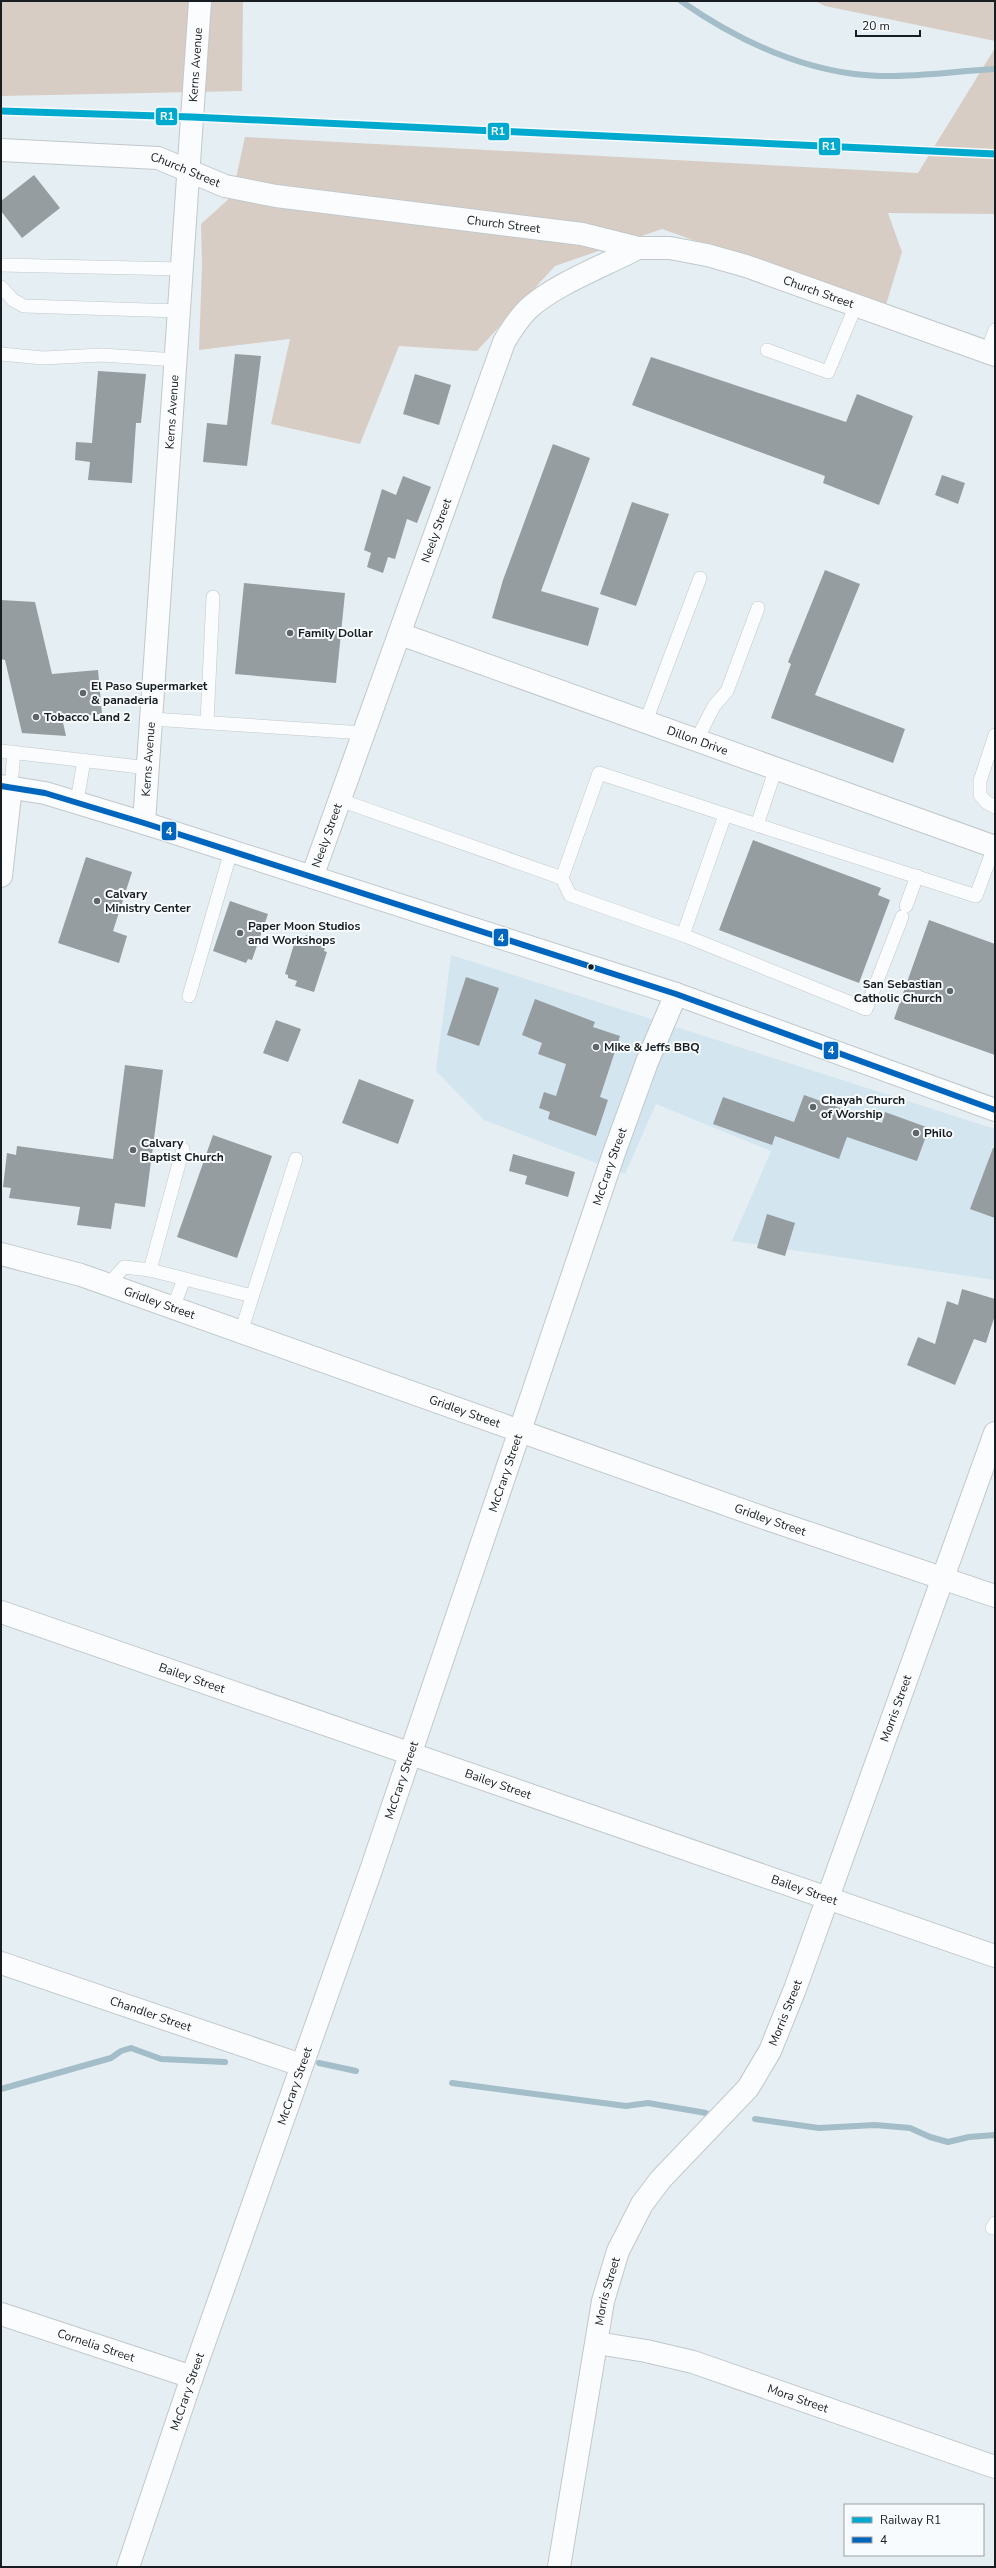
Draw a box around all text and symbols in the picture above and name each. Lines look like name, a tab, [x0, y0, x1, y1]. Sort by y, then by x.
scale bar	[856, 12, 920, 38]
text: 20 m	[862, 18, 890, 34]
street label: Kerns Avenue	[185, 27, 206, 103]
line badge: R1	[155, 107, 178, 126]
text: R1	[160, 109, 174, 124]
line badge: R1	[487, 122, 510, 141]
text: R1	[491, 124, 505, 139]
line badge: R1	[818, 137, 841, 156]
text: R1	[822, 139, 836, 154]
street label: Church Street	[150, 150, 224, 191]
street label: Church Street	[466, 212, 542, 237]
street label: Church Street	[781, 272, 857, 312]
street label: Kerns Avenue	[161, 374, 183, 450]
street label: Neely Street	[417, 496, 455, 565]
place label: Family Dollar	[298, 625, 373, 641]
marker: Family Dollar	[285, 628, 295, 638]
place label: El Paso Supermarket & panaderia	[91, 678, 208, 708]
marker: El Paso Supermarket & panaderia	[78, 688, 88, 698]
place label: Tobacco Land 2	[44, 709, 130, 725]
marker: Tobacco Land 2	[31, 712, 41, 722]
street label: Kerns Avenue	[138, 721, 159, 797]
street label: Dillon Drive	[665, 722, 730, 759]
street label: Neely Street	[308, 801, 346, 870]
line badge: 4	[161, 821, 177, 841]
text: 4	[166, 824, 173, 839]
place label: Calvary Ministry Center	[105, 886, 191, 916]
marker: Calvary Ministry Center	[92, 896, 102, 906]
place label: Paper Moon Studios and Workshops	[248, 918, 361, 948]
marker: Paper Moon Studios and Workshops	[235, 928, 245, 938]
line badge: 4	[493, 928, 509, 947]
text: 4	[498, 931, 505, 946]
unlabelled marker	[586, 962, 596, 972]
place label: San Sebastian Catholic Church	[854, 976, 942, 1006]
marker: San Sebastian Catholic Church	[945, 986, 955, 996]
place label: Mike & Jeffs BBQ	[604, 1039, 700, 1055]
line badge: 4	[823, 1041, 839, 1060]
marker: Mike & Jeffs BBQ	[591, 1042, 601, 1052]
text: 4	[828, 1043, 835, 1058]
place label: Chayah Church of Worship	[821, 1092, 905, 1122]
marker: Chayah Church of Worship	[808, 1102, 818, 1112]
street label: McCrary Street	[589, 1125, 631, 1208]
place label: Philo	[924, 1125, 953, 1141]
marker: Philo	[911, 1128, 921, 1138]
place label: Calvary Baptist Church	[141, 1135, 224, 1165]
marker: Calvary Baptist Church	[128, 1145, 138, 1155]
street label: Gridley Street	[122, 1283, 198, 1323]
street label: Gridley Street	[427, 1391, 503, 1432]
street label: McCrary Street	[485, 1432, 526, 1514]
street label: Gridley Street	[732, 1500, 809, 1540]
street label: Bailey Street	[157, 1659, 228, 1697]
street label: Morris Street	[877, 1672, 916, 1744]
street label: McCrary Street	[381, 1738, 422, 1821]
street label: Bailey Street	[463, 1765, 534, 1803]
street label: Bailey Street	[769, 1871, 840, 1909]
street label: Morris Street	[765, 1977, 806, 2048]
street label: Chandler Street	[108, 1993, 194, 2035]
street label: McCrary Street	[274, 2044, 316, 2127]
street label: Morris Street	[591, 2254, 624, 2327]
street label: Cornelia Street	[55, 2325, 137, 2366]
street label: McCrary Street	[167, 2350, 208, 2433]
street label: Mora Street	[765, 2381, 831, 2417]
legend	[844, 2504, 984, 2556]
text: Railway R1	[880, 2512, 941, 2528]
text: 4	[880, 2532, 887, 2548]

